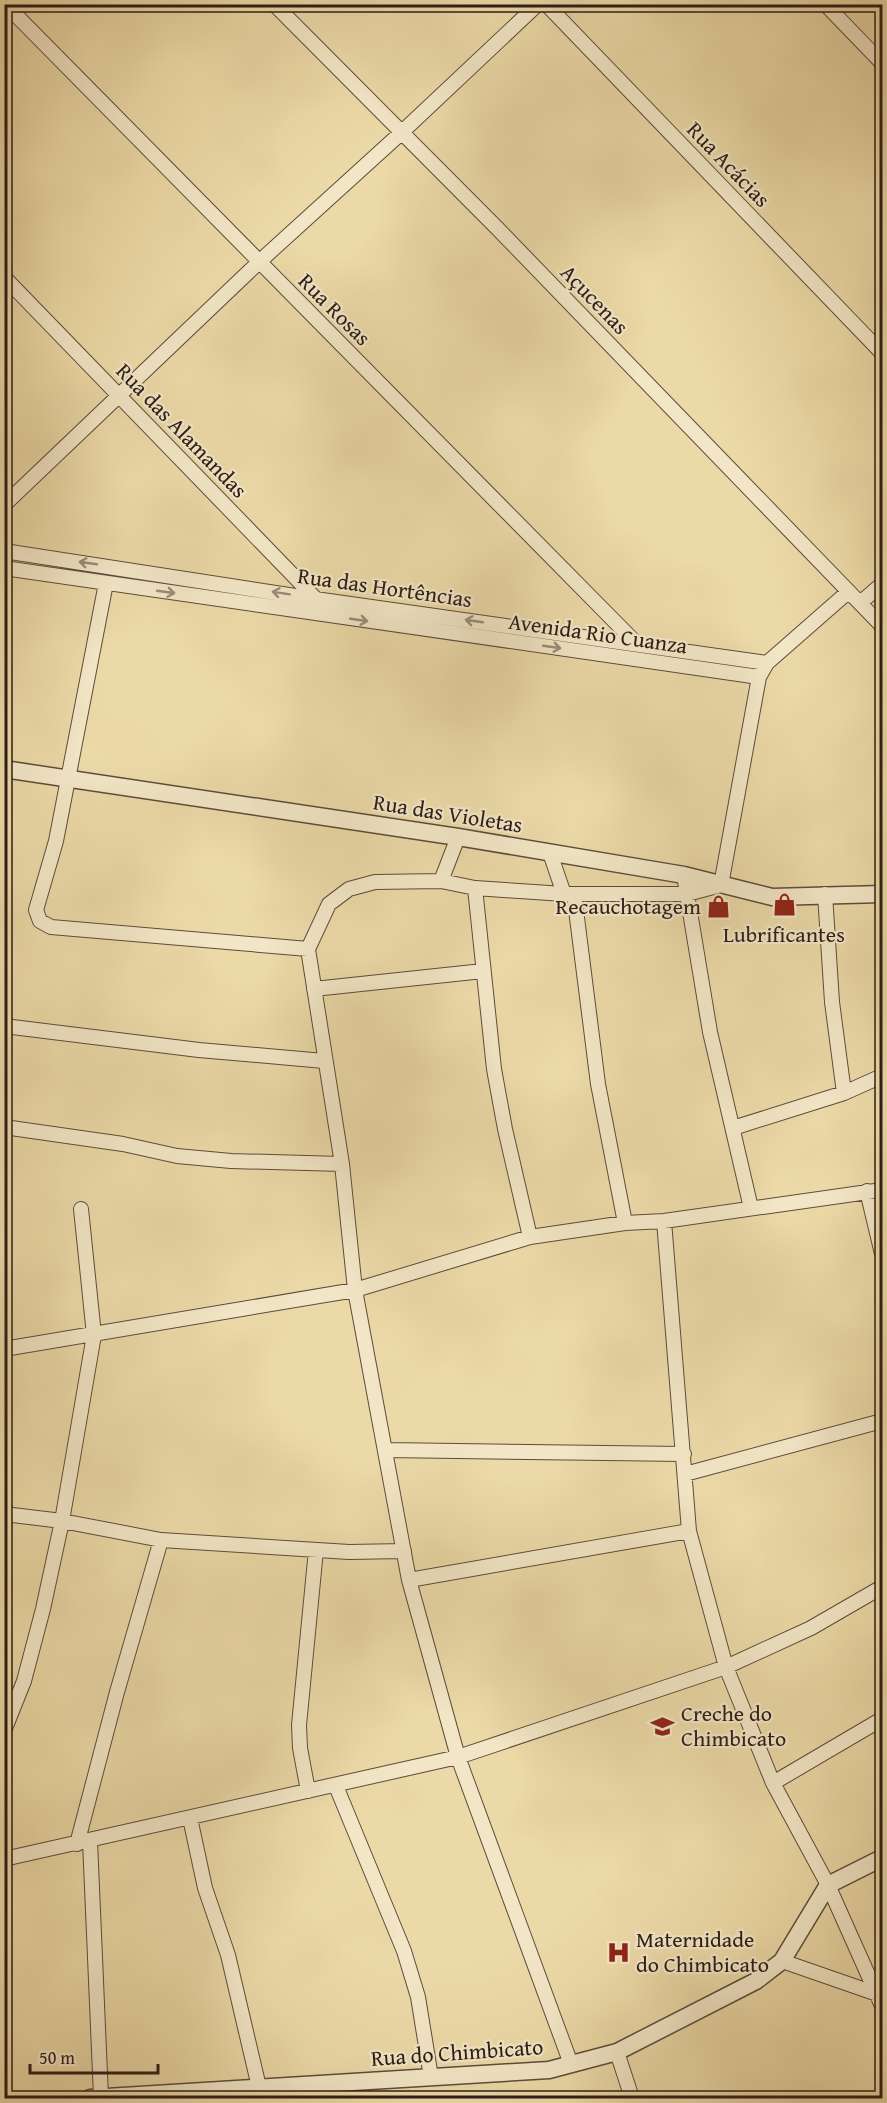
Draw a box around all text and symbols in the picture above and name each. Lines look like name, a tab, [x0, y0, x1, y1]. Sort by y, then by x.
street label: Rua Acácias	[680, 114, 778, 214]
street label: Açucenas	[553, 257, 637, 341]
street label: Rua Rosas	[291, 265, 379, 353]
street label: Rua das Alamandas	[109, 355, 255, 505]
one-way arrow	[79, 558, 99, 569]
street label: Rua das Hortências	[296, 559, 474, 615]
one-way arrow	[156, 586, 176, 597]
one-way arrow	[272, 588, 291, 599]
street label: Avenida Rio Cuanza	[507, 605, 690, 661]
one-way arrow	[349, 614, 369, 625]
one-way arrow	[465, 615, 484, 626]
one-way arrow	[542, 642, 562, 653]
street label: Rua das Violetas	[371, 785, 525, 841]
place label: Recauchotagem	[556, 890, 701, 922]
shop icon: Lubrificantes	[771, 892, 797, 918]
shop icon: Recauchotagem	[706, 893, 732, 919]
place label: Lubrificantes	[723, 918, 845, 950]
place label: Creche do Chimbicato	[681, 1697, 786, 1754]
school or university icon: Creche do Chimbicato	[650, 1713, 676, 1739]
place label: Maternidade do Chimbicato	[636, 1923, 769, 1980]
hospital icon: Maternidade do Chimbicato	[605, 1939, 631, 1965]
street label: Rua do Chimbicato	[370, 2030, 544, 2074]
scale bar	[30, 2037, 158, 2075]
text: 50 m	[39, 2044, 75, 2071]

